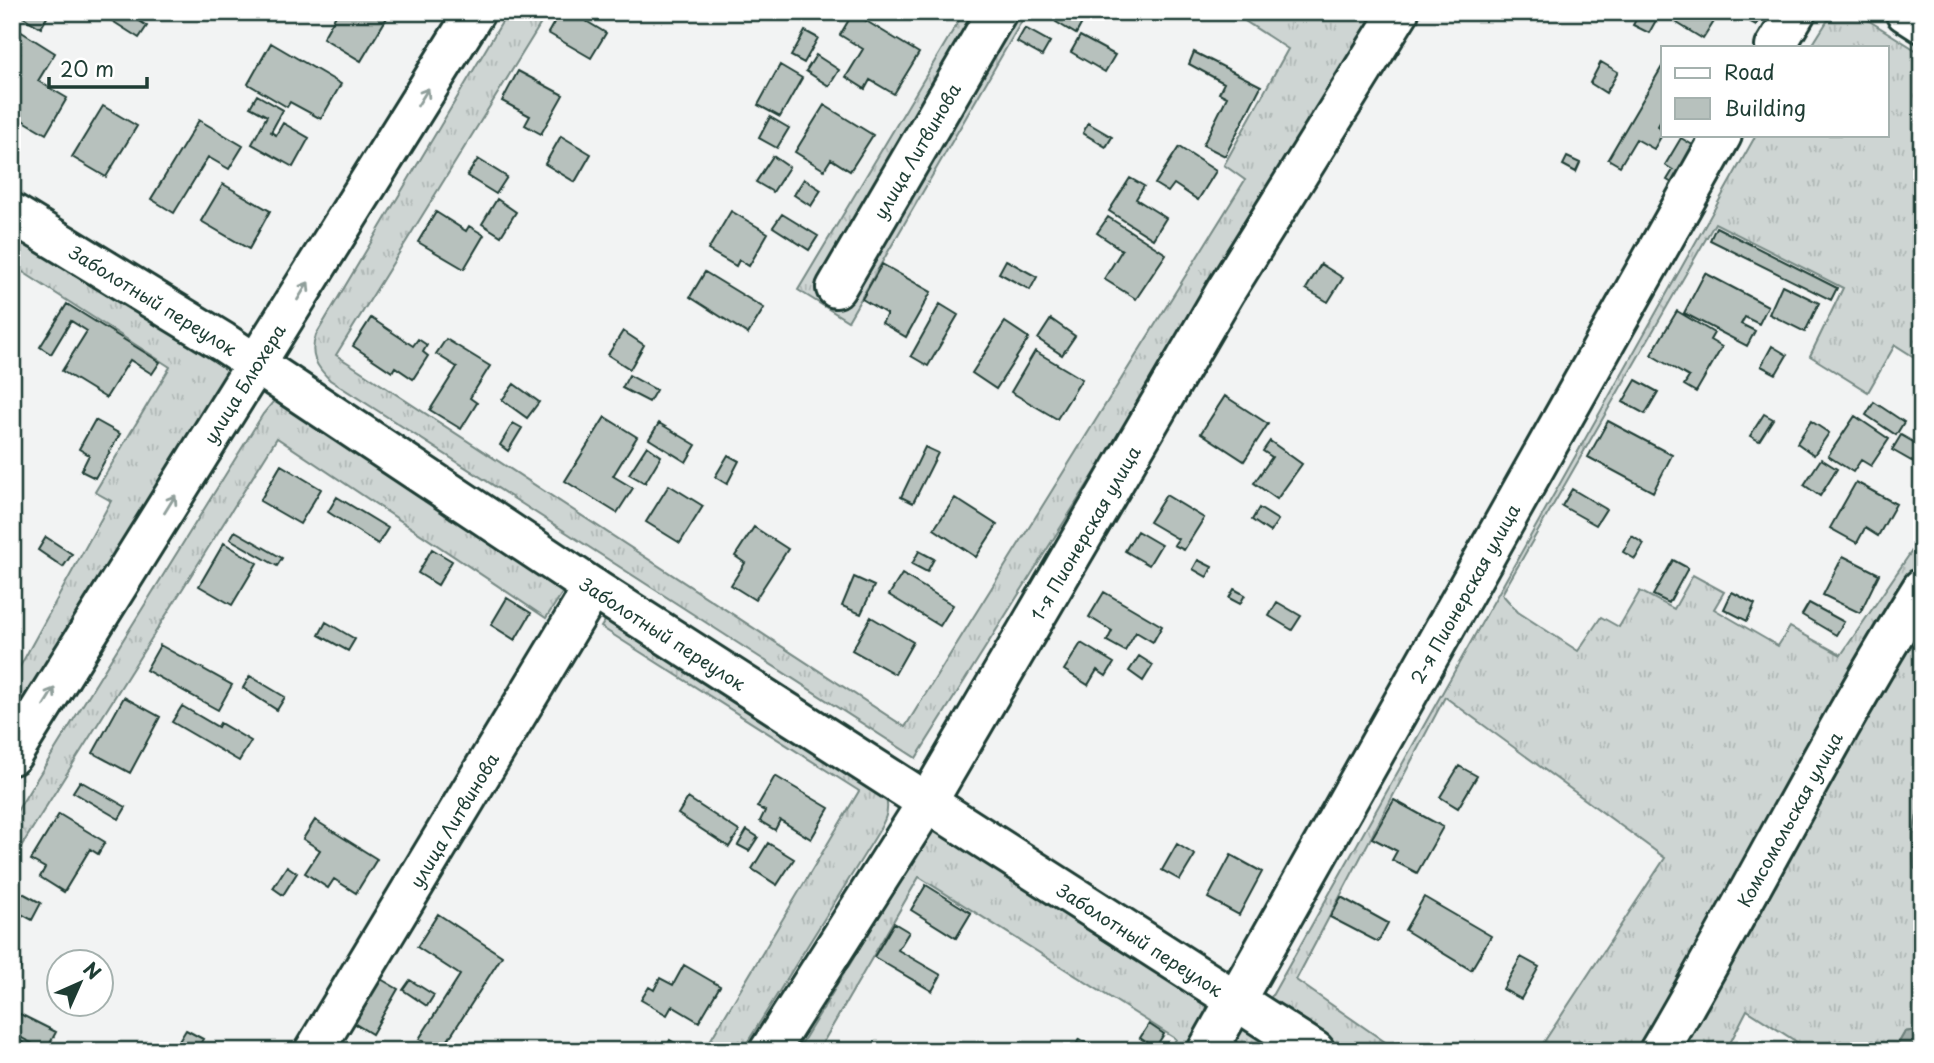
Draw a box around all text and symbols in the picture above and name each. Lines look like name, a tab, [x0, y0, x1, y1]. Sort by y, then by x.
scale bar	[49, 46, 147, 90]
legend	[1661, 46, 1888, 136]
text: 20 m	[60, 52, 114, 84]
text: Road	[1724, 55, 1775, 87]
street label: улица Литвинова	[866, 77, 967, 224]
one-way arrow	[415, 88, 430, 107]
text: Building	[1724, 91, 1806, 123]
street label: Заболотный переулок	[64, 237, 243, 362]
one-way arrow	[297, 281, 311, 301]
street label: улица Блюхера	[196, 317, 292, 448]
street label: 1-я Пионерская улица	[1023, 440, 1147, 625]
one-way arrow	[163, 495, 177, 515]
street label: 2-я Пионерская улица	[1403, 498, 1526, 688]
street label: Заболотный переулок	[574, 569, 752, 696]
one-way arrow	[41, 688, 56, 707]
street label: Комсомольская улица	[1730, 726, 1848, 911]
street label: улица Литвинова	[402, 746, 505, 892]
street label: Заболотный переулок	[1051, 875, 1229, 1002]
north arrow	[46, 948, 116, 1018]
text: N	[78, 955, 108, 985]

